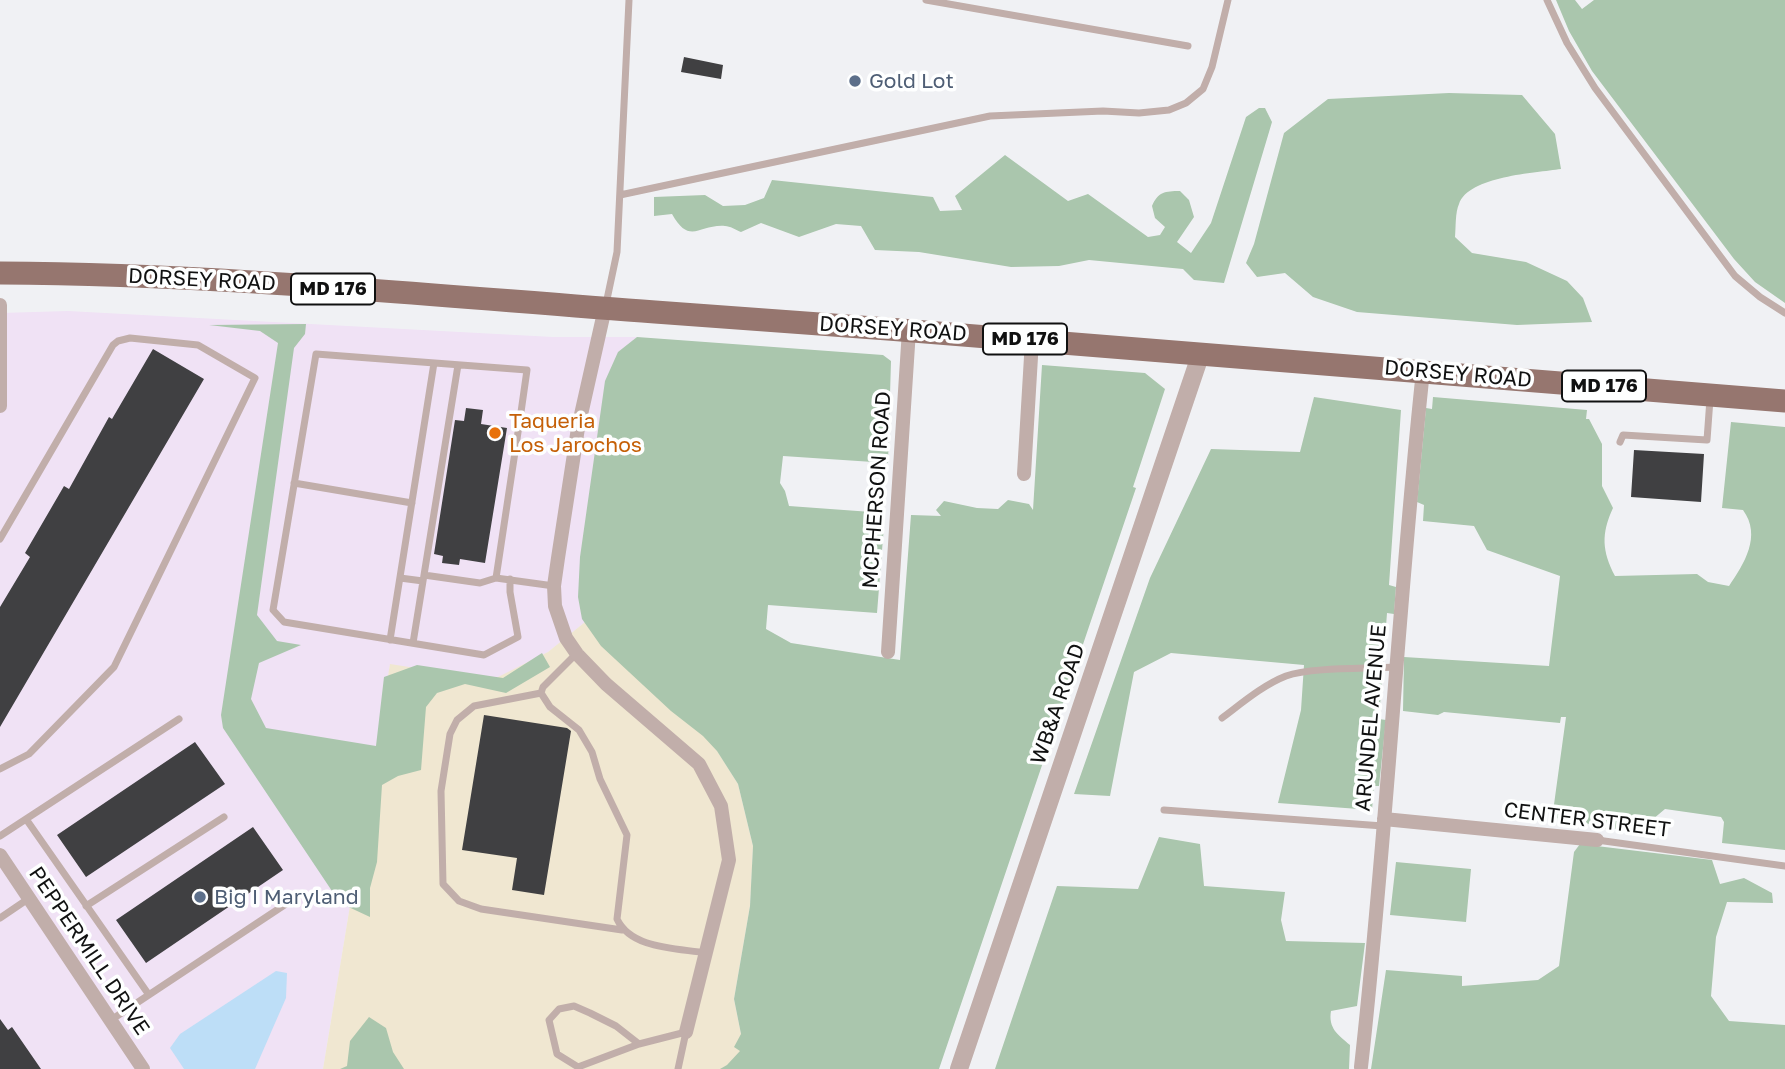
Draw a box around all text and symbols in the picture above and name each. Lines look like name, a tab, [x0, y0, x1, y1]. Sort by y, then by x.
place label: Gold Lot	[869, 68, 954, 94]
marker: Gold Lot	[847, 73, 863, 89]
street label: DORSEY ROAD	[128, 264, 276, 296]
road number: MD 176	[291, 274, 375, 304]
street label: DORSEY ROAD	[818, 311, 968, 347]
road number: MD 176	[983, 324, 1067, 354]
street label: DORSEY ROAD	[1383, 355, 1533, 393]
road number: MD 176	[1562, 370, 1646, 402]
street label: MCPHERSON ROAD	[858, 391, 896, 589]
place label: Taqueria Los Jarochos	[509, 408, 642, 458]
marker: Taqueria Los Jarochos	[487, 425, 503, 441]
street label: ARUNDEL AVENUE	[1350, 624, 1392, 812]
street label: WB&A ROAD	[1026, 640, 1090, 768]
street label: CENTER STREET	[1502, 797, 1672, 843]
street label: PEPPERMILL DRIVE	[23, 862, 155, 1040]
place label: Big I Maryland	[214, 884, 359, 910]
marker: Big I Maryland	[192, 889, 208, 905]

